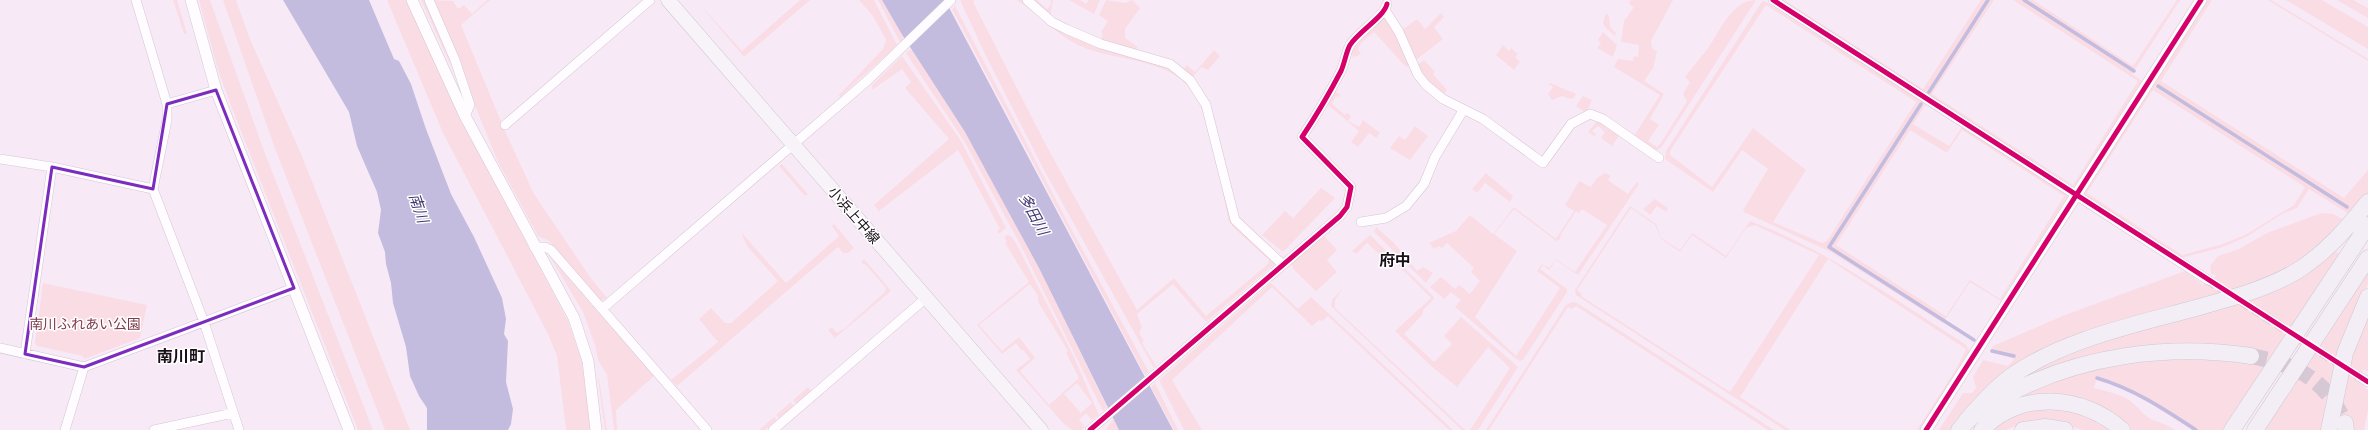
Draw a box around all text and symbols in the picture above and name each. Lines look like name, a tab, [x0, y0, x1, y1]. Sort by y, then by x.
street label: 小浜上中線	[824, 183, 884, 247]
water label: 多田川	[1015, 190, 1054, 240]
water label: 南川	[405, 191, 434, 227]
district label: 府中	[1379, 250, 1411, 270]
park label: 南川ふれあい公園	[29, 315, 141, 333]
district label: 南川町	[157, 346, 205, 366]

